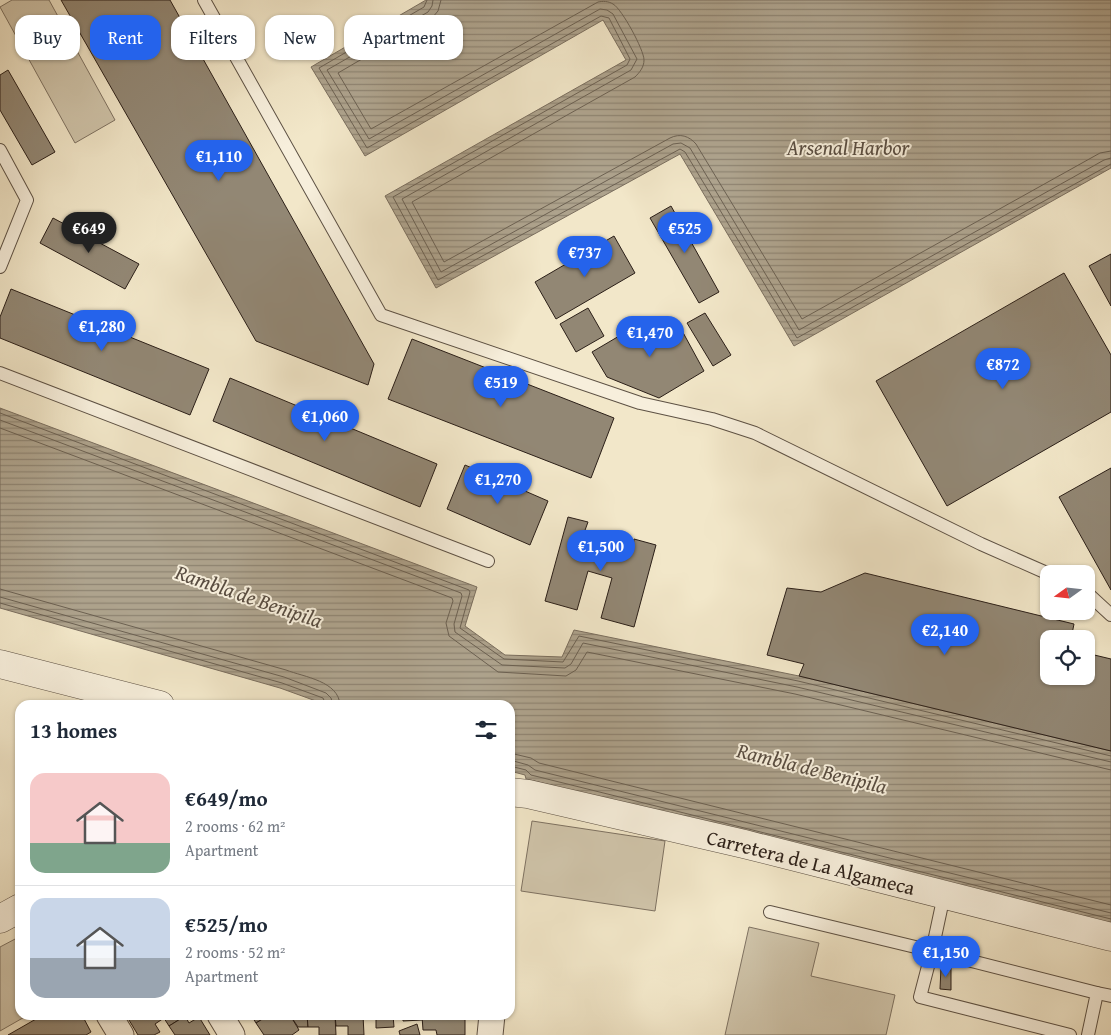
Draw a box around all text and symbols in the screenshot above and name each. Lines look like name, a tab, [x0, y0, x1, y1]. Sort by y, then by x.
chip: Buy	[15, 15, 80, 60]
chip: Rent	[90, 15, 161, 60]
chip: Filters	[171, 15, 255, 60]
chip: New	[265, 15, 334, 60]
chip: Apartment	[344, 15, 463, 60]
water label: Arsenal Harbor	[786, 132, 910, 163]
pin: €1,110	[178, 140, 260, 182]
text: €1,110	[196, 144, 242, 168]
pin: €649	[59, 212, 119, 254]
pin: €525	[655, 212, 715, 254]
text: €649	[72, 216, 106, 240]
text: €525	[668, 216, 702, 240]
pin: €737	[555, 236, 615, 278]
text: €737	[568, 240, 602, 264]
pin: €1,280	[61, 310, 143, 352]
text: €1,280	[79, 314, 125, 338]
pin: €1,470	[609, 316, 691, 358]
text: €1,470	[627, 320, 673, 344]
pin: €872	[973, 348, 1033, 390]
text: €872	[986, 352, 1020, 376]
pin: €519	[471, 366, 531, 408]
text: €519	[484, 370, 518, 394]
pin: €1,060	[284, 400, 366, 442]
text: €1,060	[302, 404, 348, 428]
pin: €1,270	[457, 462, 539, 505]
text: €1,270	[475, 467, 521, 491]
pin: €1,500	[560, 530, 642, 572]
text: €1,500	[578, 534, 624, 558]
water label: Rambla de Benipila	[170, 556, 327, 636]
north arrow	[1040, 565, 1095, 620]
map controls	[1040, 565, 1095, 685]
pin: €2,140	[904, 614, 986, 656]
text: €2,140	[922, 618, 968, 642]
button: locate	[1040, 630, 1095, 685]
text: 13 homes	[30, 715, 117, 746]
icon: filters	[472, 716, 500, 744]
water label: Rambla de Benipila	[733, 734, 891, 802]
text: €649/mo	[185, 783, 268, 814]
icon: home	[70, 793, 130, 853]
text: 2 rooms · 62 m²	[185, 814, 285, 838]
street label: Carretera de La Algameca	[704, 822, 919, 902]
text: Apartment	[185, 838, 258, 862]
text: €525/mo	[185, 909, 268, 940]
icon: home	[70, 918, 130, 978]
pin: €1,150	[905, 936, 987, 978]
text: 2 rooms · 52 m²	[185, 940, 285, 964]
text: €1,150	[923, 940, 969, 964]
text: Apartment	[185, 964, 258, 988]

